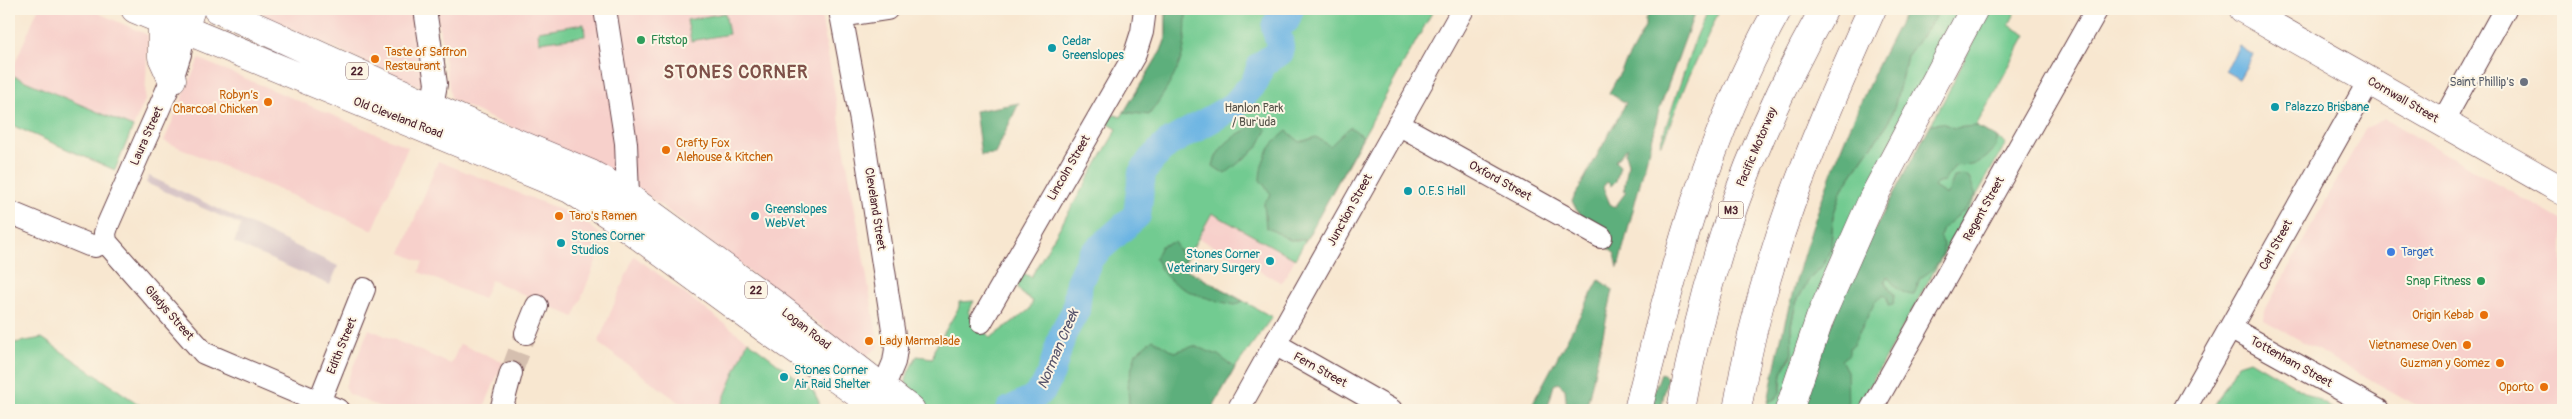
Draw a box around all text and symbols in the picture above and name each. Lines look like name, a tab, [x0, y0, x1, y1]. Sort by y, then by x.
place label: Fitstop	[651, 33, 688, 48]
marker: Fitstop	[635, 34, 647, 46]
place label: Cedar Greenslopes	[1062, 34, 1125, 63]
marker: Cedar Greenslopes	[1046, 42, 1058, 54]
place label: Taste of Saffron Restaurant	[385, 45, 467, 74]
marker: Taste of Saffron Restaurant	[369, 53, 381, 65]
district label: STONES CORNER	[663, 61, 809, 84]
road number: 22	[346, 62, 368, 80]
street label: Cornwall Street	[2365, 74, 2441, 126]
place label: Saint Phillip's	[2450, 75, 2515, 90]
marker: Saint Phillip's	[2518, 76, 2530, 88]
place label: Robyn’s Charcoal Chicken	[173, 88, 259, 117]
street label: Old Cleveland Road	[351, 94, 445, 142]
marker: Robyn’s Charcoal Chicken	[262, 96, 274, 108]
place label: Palazzo Brisbane	[2285, 100, 2369, 115]
park label: Hanlon Park / Bur'uda	[1224, 101, 1284, 130]
marker: Palazzo Brisbane	[2269, 101, 2281, 113]
street label: Laura Street	[127, 104, 167, 168]
street label: Pacific Motorway	[1733, 105, 1781, 189]
street label: Lincoln Street	[1044, 133, 1094, 203]
place label: Crafty Fox Alehouse & Kitchen	[676, 136, 773, 165]
marker: Crafty Fox Alehouse & Kitchen	[660, 144, 672, 156]
street label: Oxford Street	[1466, 158, 1534, 204]
street label: Cleveland Street	[861, 167, 889, 252]
street label: Junction Street	[1324, 171, 1376, 249]
street label: Regent Street	[1960, 174, 2008, 244]
place label: O.E.S Hall	[1418, 184, 1466, 199]
marker: O.E.S Hall	[1402, 185, 1414, 197]
place label: Greenslopes WebVet	[765, 202, 828, 231]
road number: M3	[1718, 202, 1744, 218]
place label: Taro's Ramen	[569, 209, 637, 224]
marker: Taro's Ramen	[553, 210, 565, 222]
marker: Greenslopes WebVet	[749, 210, 761, 222]
street label: Carl Street	[2256, 217, 2296, 273]
place label: Stones Corner Studios	[571, 229, 646, 258]
marker: Stones Corner Studios	[555, 237, 567, 249]
place label: Target	[2401, 245, 2434, 260]
marker: Target	[2385, 246, 2397, 258]
place label: Stones Corner Veterinary Surgery	[1167, 247, 1261, 276]
marker: Stones Corner Veterinary Surgery	[1264, 255, 1276, 267]
place label: Snap Fitness	[2406, 274, 2472, 289]
marker: Snap Fitness	[2475, 275, 2487, 287]
road number: 22	[745, 282, 767, 298]
street label: Gladys Street	[141, 283, 197, 344]
street label: Logan Road	[778, 305, 834, 353]
water label: Norman Creek	[1034, 306, 1083, 391]
place label: Origin Kebab	[2412, 308, 2474, 323]
marker: Origin Kebab	[2478, 309, 2490, 321]
street label: Edith Street	[324, 315, 360, 377]
street label: Tottenham Street	[2247, 333, 2335, 391]
place label: Lady Marmalade	[879, 334, 960, 349]
marker: Lady Marmalade	[863, 335, 875, 347]
place label: Vietnamese Oven	[2369, 338, 2457, 353]
marker: Vietnamese Oven	[2461, 339, 2473, 351]
street label: Fern Street	[1291, 349, 1350, 391]
place label: Guzman y Gomez	[2400, 356, 2490, 371]
marker: Guzman y Gomez	[2494, 357, 2506, 369]
place label: Stones Corner Air Raid Shelter	[794, 363, 871, 392]
marker: Stones Corner Air Raid Shelter	[778, 371, 790, 383]
place label: Oporto	[2499, 380, 2535, 395]
marker: Oporto	[2538, 381, 2550, 393]

